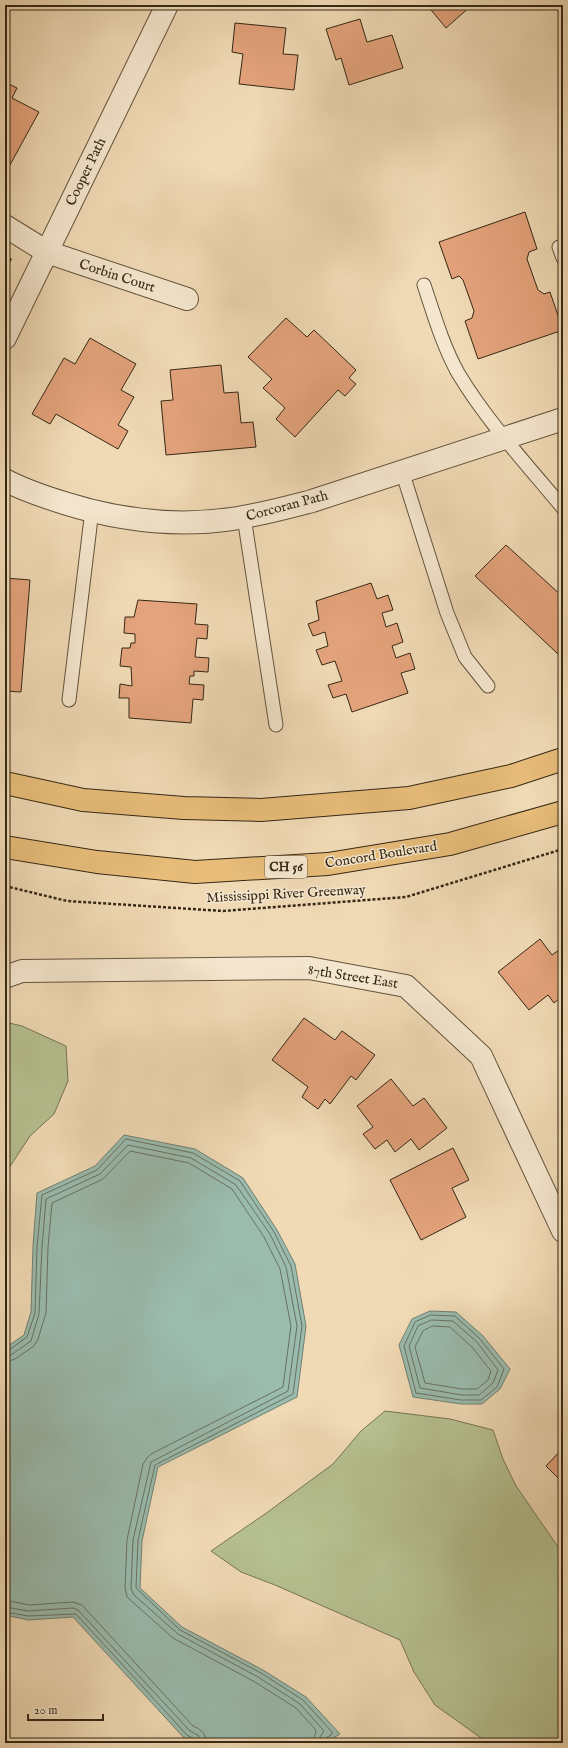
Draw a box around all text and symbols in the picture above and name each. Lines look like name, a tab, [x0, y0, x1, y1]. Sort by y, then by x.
street label: Cooper Path	[62, 134, 110, 209]
street label: Corbin Court	[77, 255, 158, 297]
street label: Corcoran Path	[244, 486, 331, 526]
street label: Concord Boulevard	[324, 837, 439, 873]
road number: CH 56	[265, 856, 307, 878]
street label: Mississippi River Greenway	[206, 881, 366, 907]
street label: 87th Street East	[307, 961, 399, 993]
scale bar	[28, 1696, 103, 1722]
text: 20 m	[34, 1703, 57, 1718]

